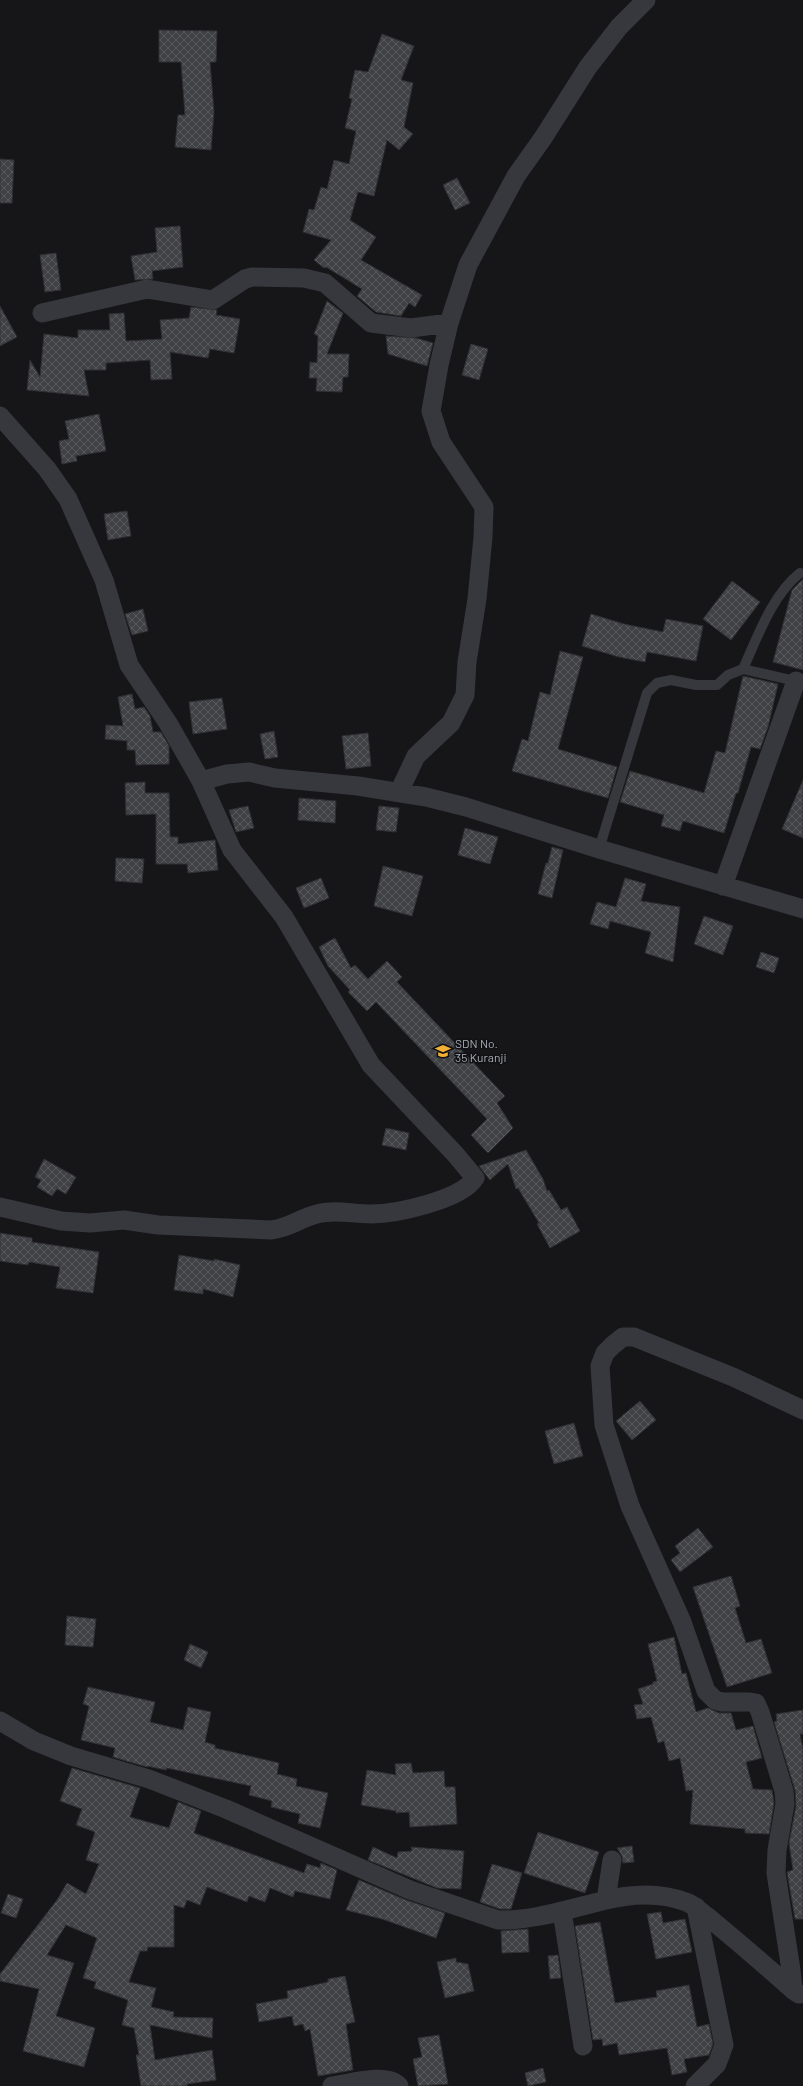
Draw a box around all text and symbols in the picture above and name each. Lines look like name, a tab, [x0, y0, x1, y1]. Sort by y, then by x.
place label: SDN No. 35 Kuranji	[455, 1036, 506, 1064]
school or university icon: SDN No. 35 Kuranji	[434, 1042, 452, 1060]

